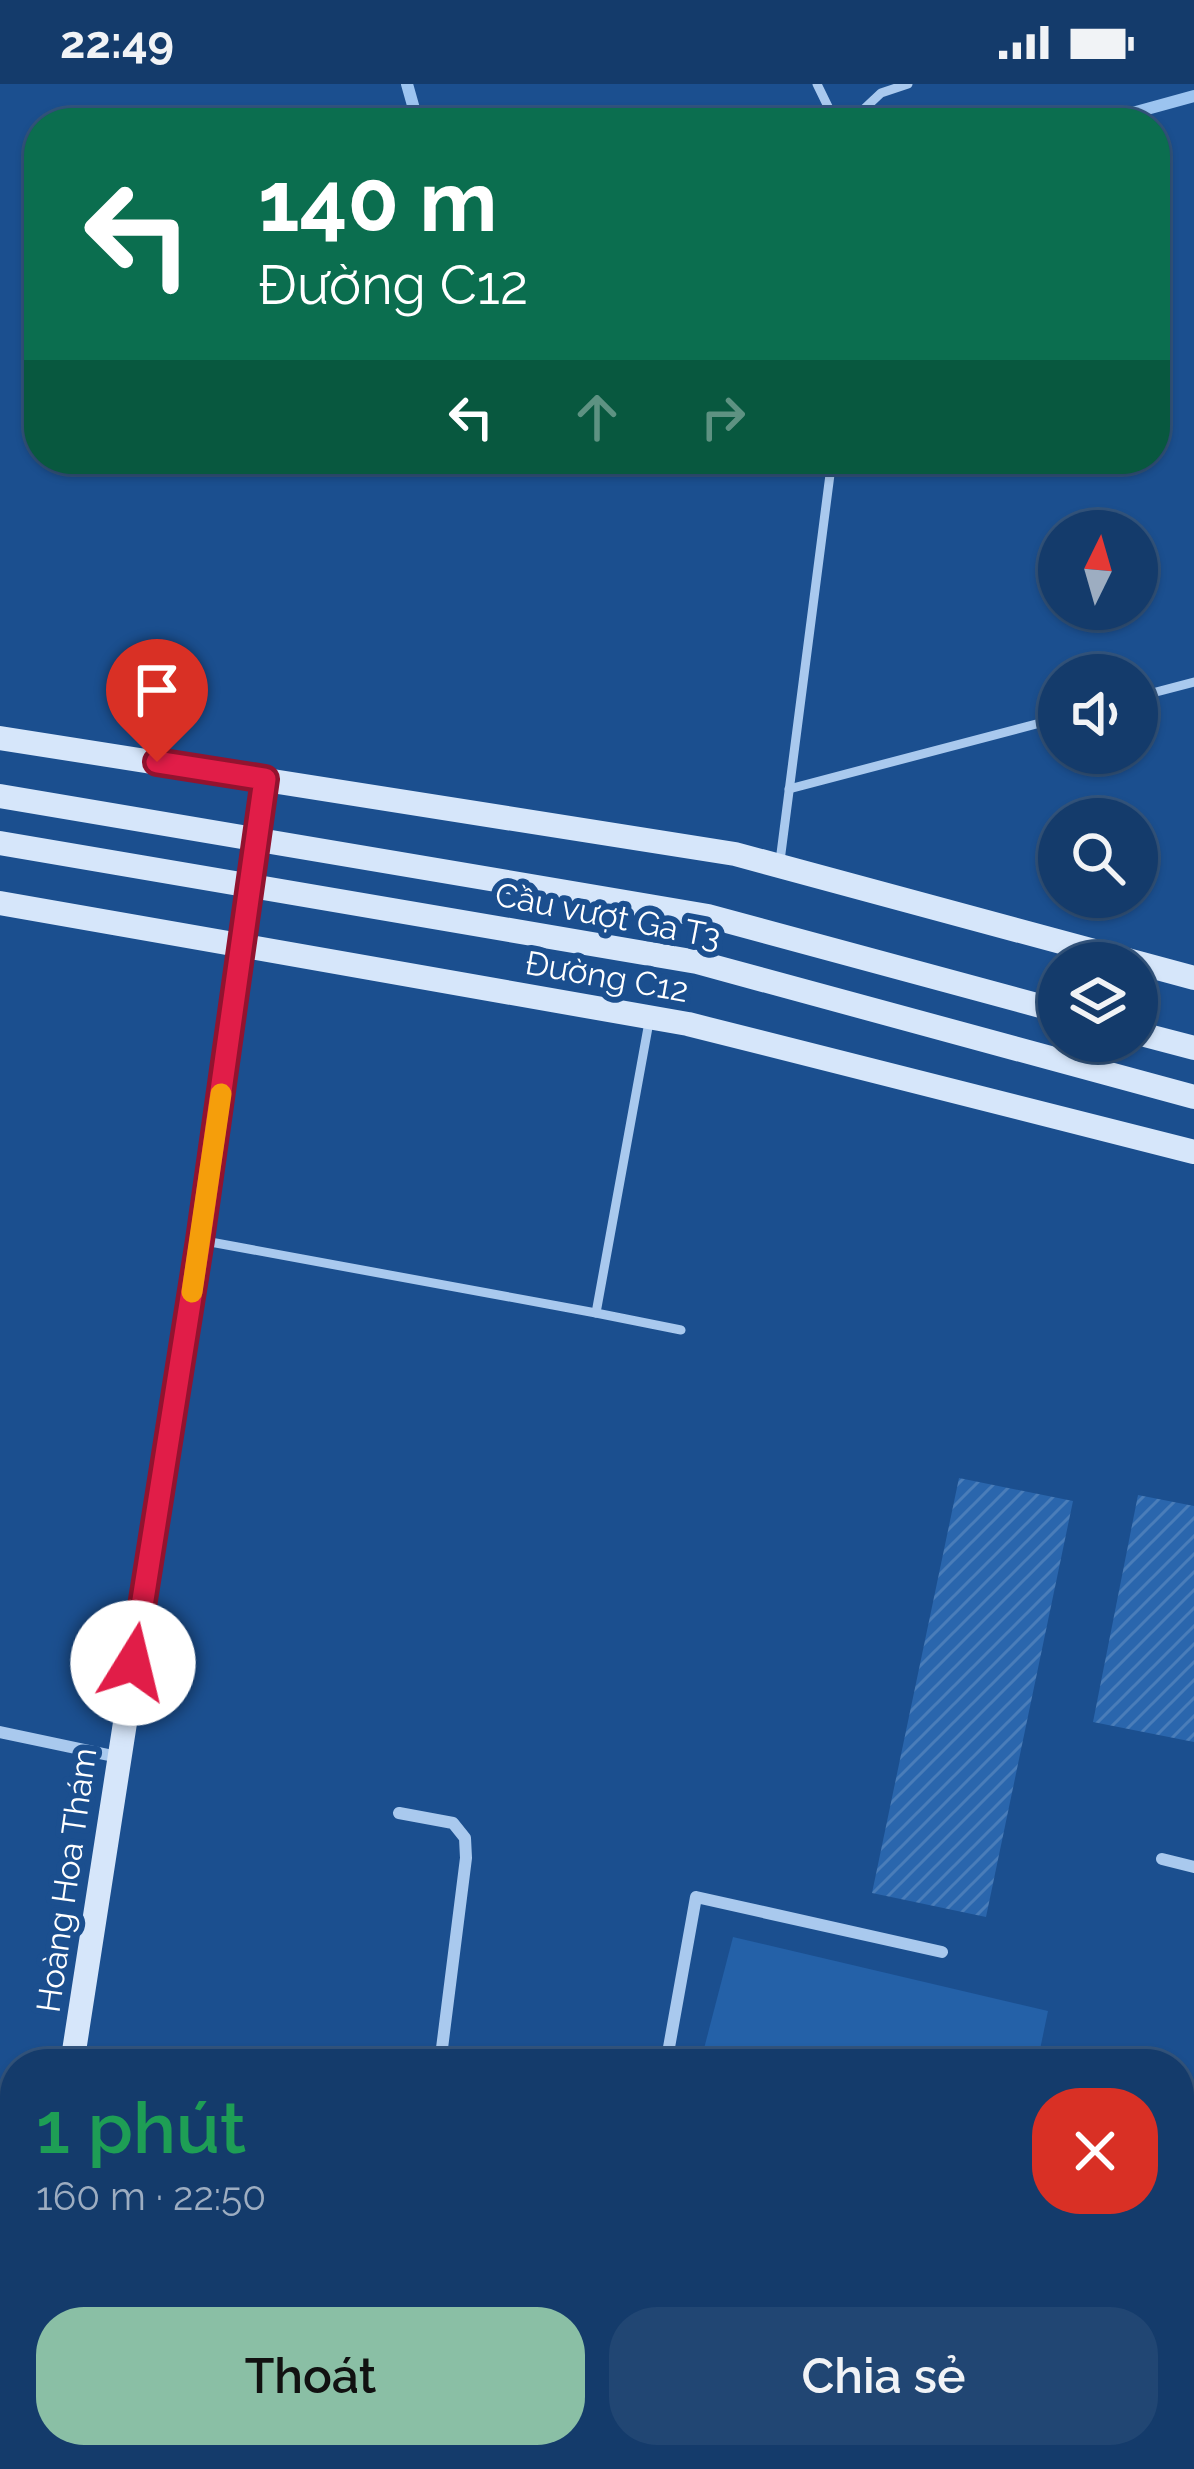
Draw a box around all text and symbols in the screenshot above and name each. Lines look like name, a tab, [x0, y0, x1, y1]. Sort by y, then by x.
text: 22:49	[60, 16, 174, 69]
text: 140 m	[258, 152, 497, 251]
icon: left	[60, 156, 216, 312]
text: Đường C12	[258, 253, 528, 317]
icon: left	[438, 384, 504, 450]
icon: ahead	[564, 384, 630, 450]
icon: right	[690, 384, 756, 450]
north arrow	[1038, 510, 1158, 630]
map controls	[1038, 510, 1158, 1062]
pin	[106, 639, 208, 762]
button: sound	[1038, 654, 1158, 774]
icon: arrive	[124, 657, 190, 723]
button: search	[1038, 798, 1158, 918]
street label: Cầu vượt Ga T3	[492, 875, 724, 956]
button: layers	[1038, 942, 1158, 1062]
street label: Đường C12	[522, 943, 692, 1010]
position arrow	[70, 1600, 196, 1726]
street label: Hoàng Hoa Thám	[29, 1745, 104, 2015]
text: 1 phút	[36, 2085, 246, 2170]
button: close	[1032, 2088, 1158, 2214]
text: 160 m · 22:50	[36, 2173, 266, 2219]
button: Thoát	[36, 2307, 585, 2445]
button: Chia sẻ	[609, 2307, 1158, 2445]

